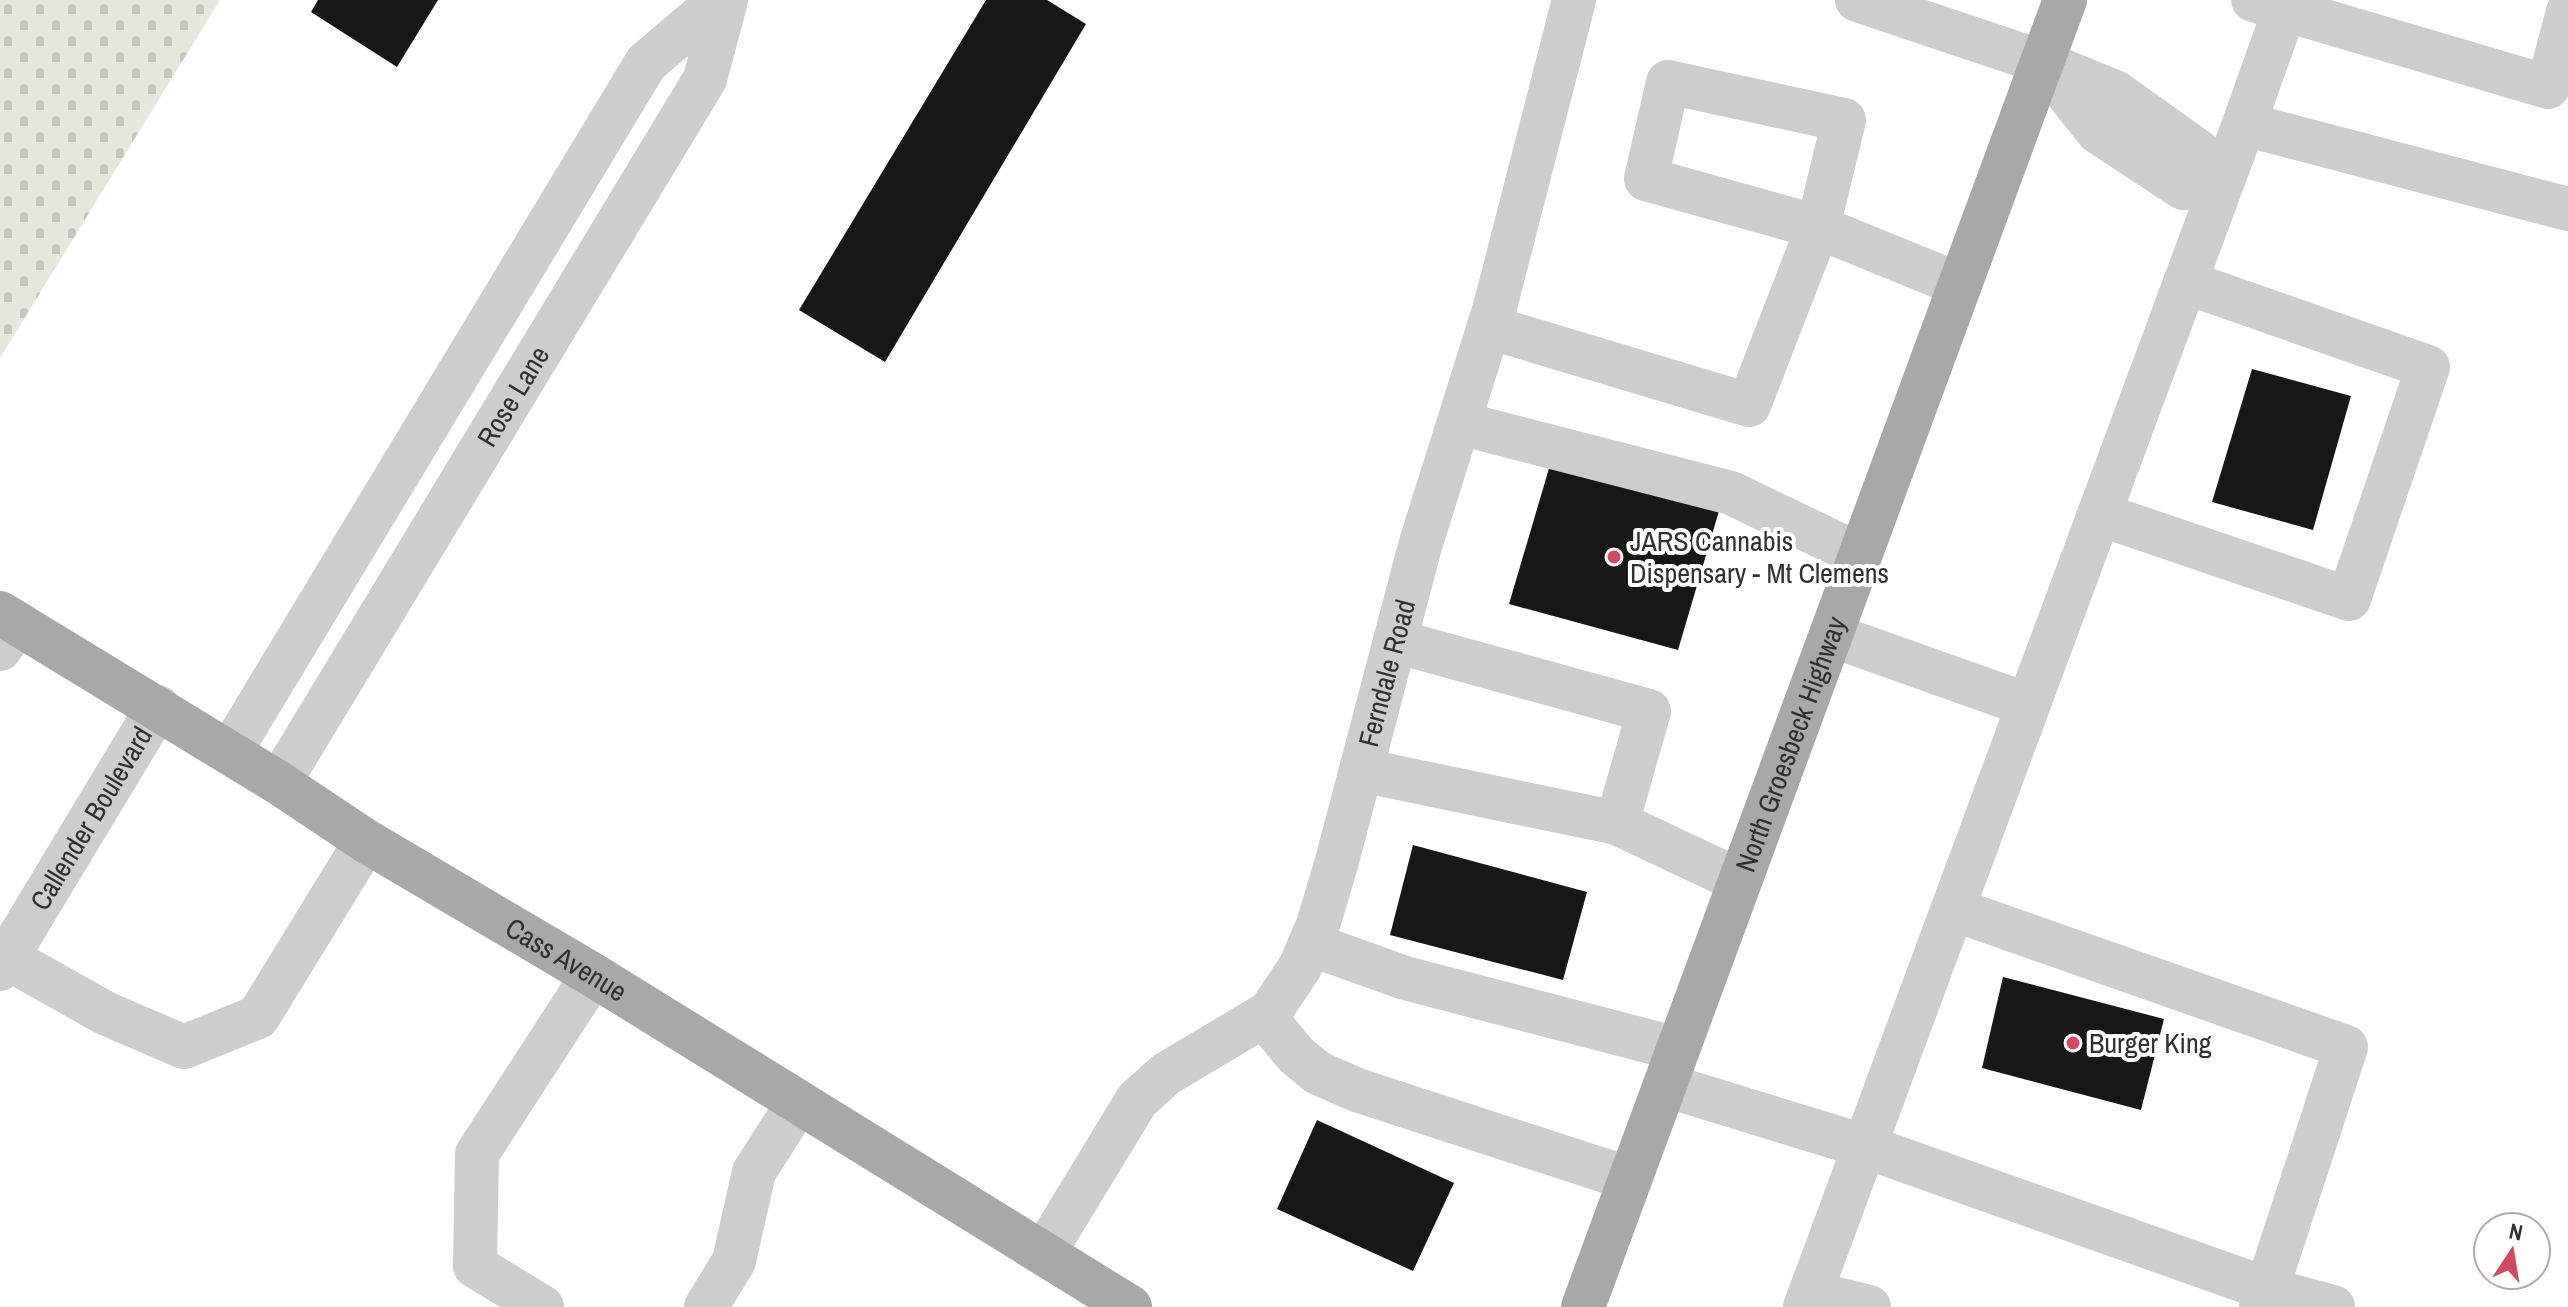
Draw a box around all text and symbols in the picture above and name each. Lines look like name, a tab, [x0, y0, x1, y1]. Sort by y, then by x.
street label: Rose Lane	[468, 339, 558, 454]
place label: JARS Cannabis Dispensary - Mt Clemens	[1630, 522, 1889, 592]
marker: JARS Cannabis Dispensary - Mt Clemens	[1605, 548, 1623, 566]
street label: Ferndale Road	[1349, 595, 1424, 751]
street label: North Groesbeck Highway	[1726, 611, 1855, 877]
street label: Callender Boulevard	[21, 719, 161, 917]
street label: Cass Avenue	[499, 909, 634, 1010]
place label: Burger King	[2089, 1024, 2212, 1062]
marker: Burger King	[2064, 1034, 2082, 1052]
north arrow	[2472, 1211, 2552, 1291]
text: N	[2507, 1215, 2526, 1247]

